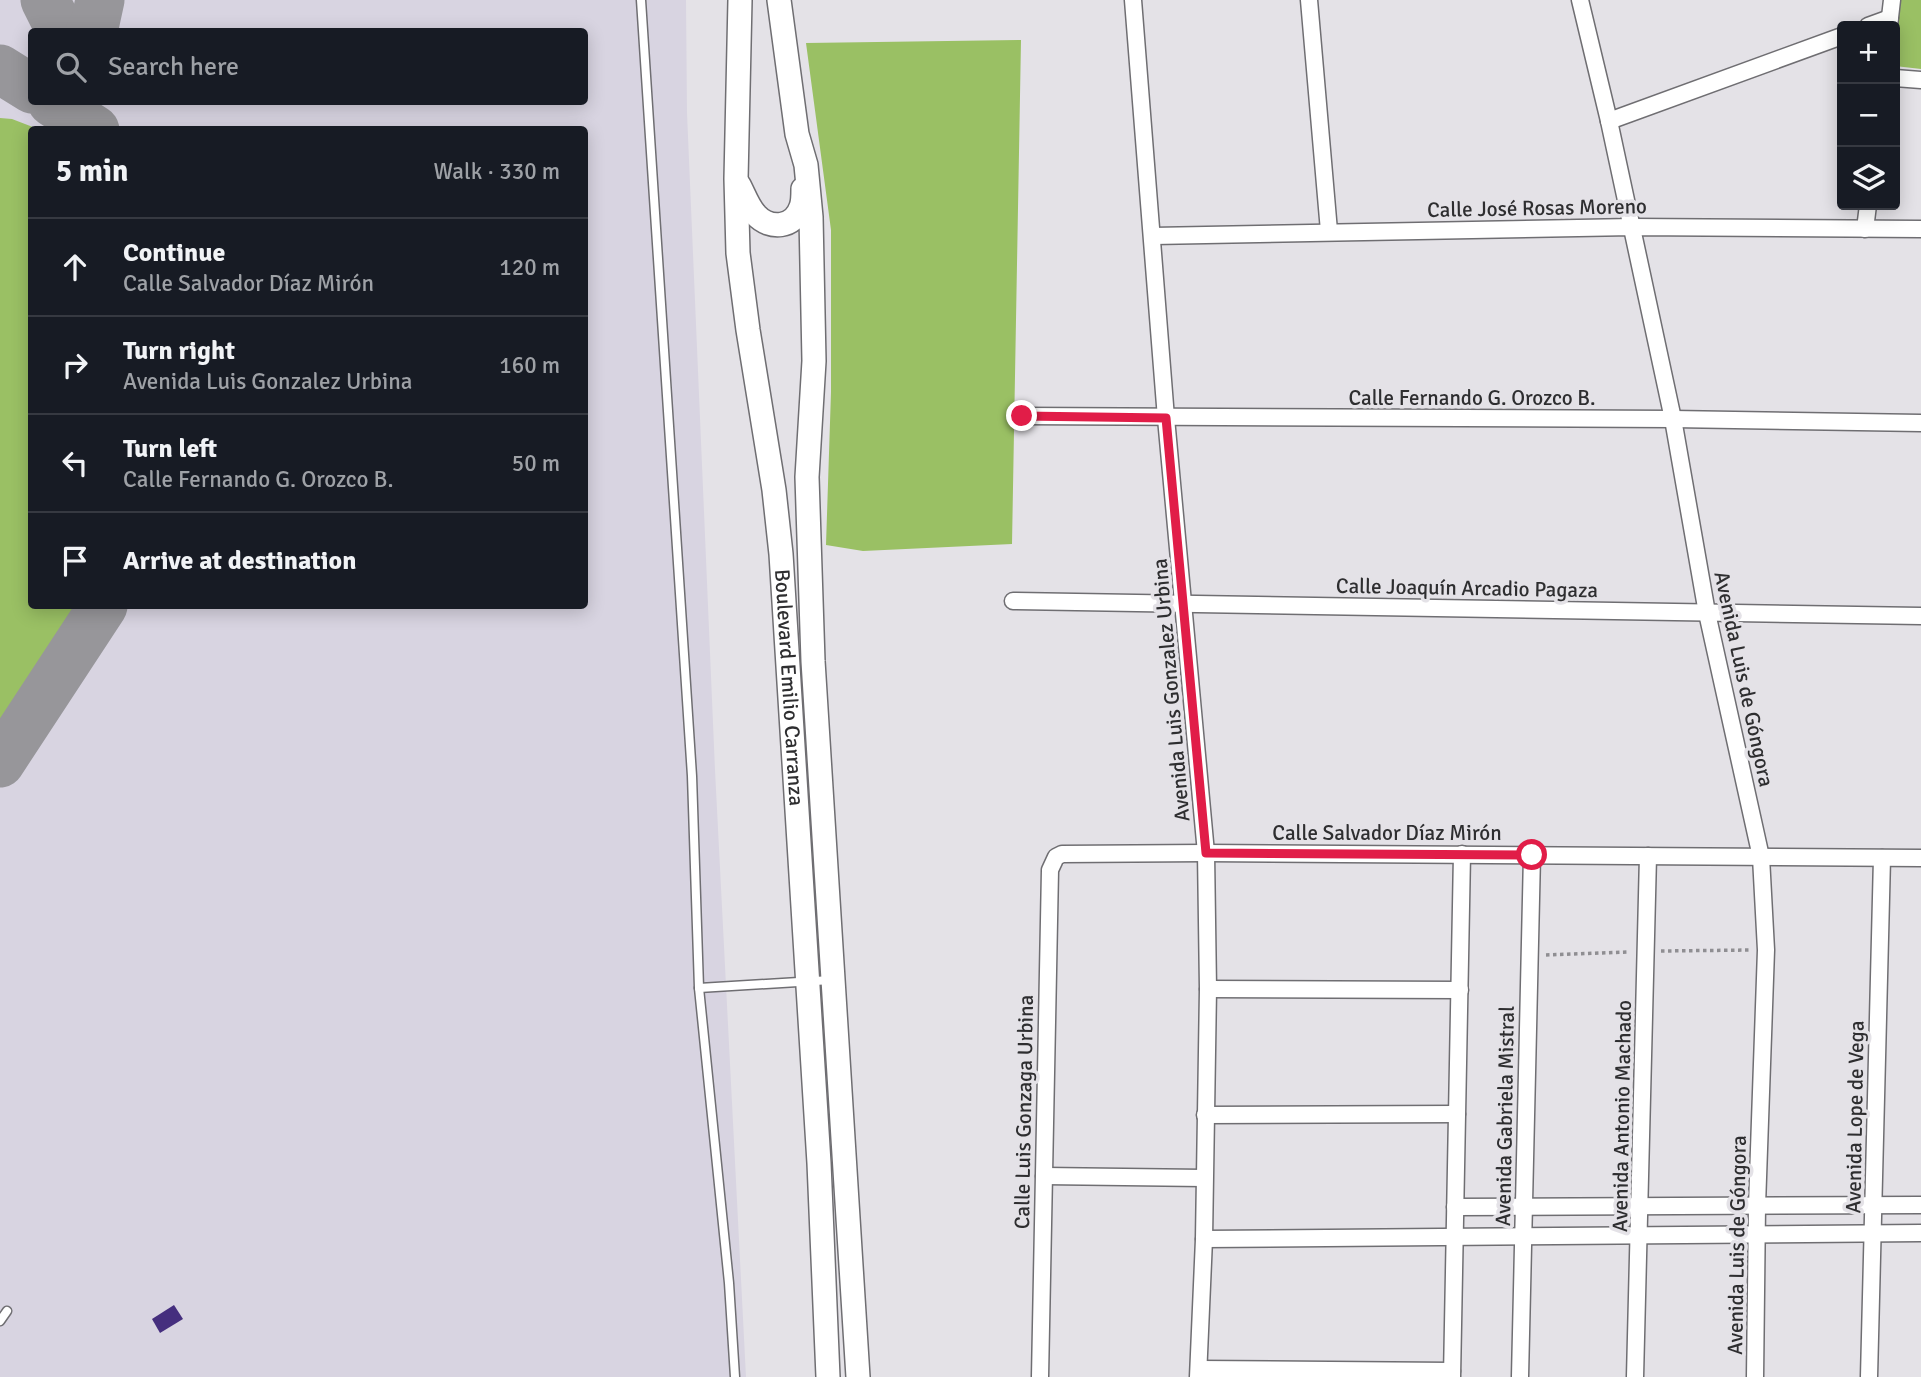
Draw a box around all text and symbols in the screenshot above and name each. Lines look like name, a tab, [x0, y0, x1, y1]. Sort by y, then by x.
map controls	[1837, 21, 1900, 210]
button: +	[1837, 21, 1900, 84]
search box	[28, 28, 588, 105]
icon: search	[52, 48, 90, 86]
text: Search here	[108, 51, 239, 83]
button: −	[1837, 84, 1900, 147]
button: layers	[1837, 147, 1900, 210]
text: 5 min	[56, 153, 128, 190]
text: Walk · 330 m	[434, 157, 560, 186]
street label: Calle José Rosas Moreno	[1427, 193, 1647, 223]
text: Continue	[123, 237, 225, 269]
icon: ahead	[56, 248, 94, 286]
text: 120 m	[499, 253, 560, 282]
text: Calle Salvador Díaz Mirón	[123, 269, 374, 298]
text: Turn right	[123, 335, 235, 367]
icon: right	[56, 346, 94, 384]
text: 160 m	[499, 351, 560, 380]
text: Avenida Luis Gonzalez Urbina	[123, 367, 412, 396]
street label: Calle Fernando G. Orozco B.	[1348, 385, 1596, 411]
route end	[1006, 400, 1037, 431]
text: Turn left	[123, 433, 217, 465]
icon: left	[56, 444, 94, 482]
text: 50 m	[512, 449, 560, 478]
text: Calle Fernando G. Orozco B.	[123, 465, 394, 494]
icon: arrive	[56, 542, 94, 580]
text: Arrive at destination	[123, 545, 356, 577]
street label: Avenida Luis Gonzalez Urbina	[1147, 557, 1195, 823]
street label: Boulevard Emilio Carranza	[769, 568, 810, 807]
street label: Avenida Luis de Góngora	[1708, 569, 1780, 789]
street label: Calle Joaquín Arcadio Pagaza	[1336, 573, 1598, 603]
street label: Calle Salvador Díaz Mirón	[1272, 820, 1502, 846]
route start	[1516, 839, 1547, 870]
street label: Calle Luis Gonzaga Urbina	[1009, 995, 1039, 1229]
street label: Avenida Antonio Machado	[1607, 1000, 1637, 1232]
street label: Avenida Gabriela Mistral	[1490, 1006, 1520, 1226]
street label: Avenida Lope de Vega	[1840, 1020, 1870, 1214]
street label: Avenida Luis de Góngora	[1722, 1135, 1752, 1355]

